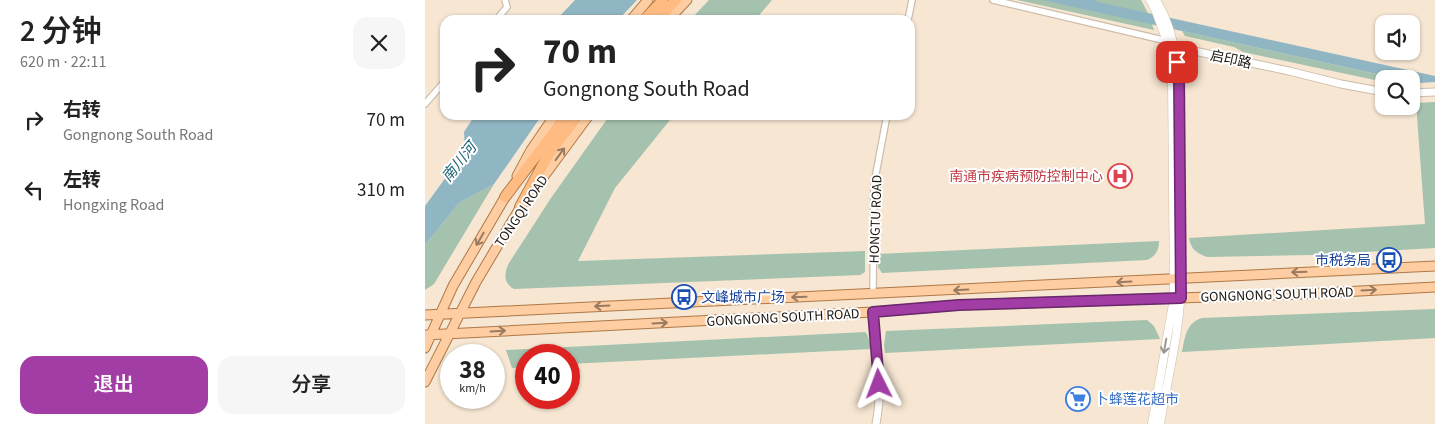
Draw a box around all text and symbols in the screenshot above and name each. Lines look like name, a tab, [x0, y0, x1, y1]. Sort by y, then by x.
text: 2 分钟	[20, 10, 101, 53]
map controls	[1375, 15, 1420, 115]
button: sound	[1375, 15, 1420, 60]
button: close	[353, 17, 405, 69]
text: 70 m	[543, 27, 617, 77]
icon: right	[460, 35, 525, 100]
pin	[1156, 41, 1198, 83]
street label: 启印路	[1208, 46, 1253, 74]
icon: arrive	[1163, 48, 1191, 76]
text: 620 m · 22:11	[20, 51, 107, 73]
button: search	[1375, 70, 1420, 115]
text: Gongnong South Road	[543, 73, 750, 105]
text: 右转	[63, 97, 101, 124]
icon: right	[20, 106, 48, 134]
text: 70 m	[367, 107, 405, 134]
text: Gongnong South Road	[63, 124, 213, 146]
water label: 南川河	[437, 136, 484, 186]
one-way arrow	[555, 148, 565, 162]
hospital icon: 南通市疾病预防控制中心	[1107, 163, 1133, 189]
text: 左转	[63, 167, 101, 194]
place label: 南通市疾病预防控制中心	[949, 167, 1103, 187]
street label: TONGQI ROAD	[490, 171, 553, 252]
street label: HONGTU ROAD	[864, 174, 888, 264]
icon: left	[20, 176, 48, 204]
text: 310 m	[357, 177, 405, 204]
text: Hongxing Road	[63, 194, 164, 216]
one-way arrow	[474, 231, 484, 245]
bus stop icon: 市税务局	[1376, 247, 1402, 273]
place label: 市税务局	[1315, 251, 1371, 271]
one-way arrow	[1291, 268, 1307, 277]
one-way arrow	[1116, 277, 1132, 287]
street label: GONGNONG SOUTH ROAD	[1200, 282, 1354, 308]
bus stop icon: 文峰城市广场	[671, 284, 697, 310]
one-way arrow	[954, 285, 970, 294]
one-way arrow	[1361, 286, 1377, 295]
place label: 文峰城市广场	[701, 288, 785, 308]
one-way arrow	[791, 292, 808, 302]
one-way arrow	[594, 301, 610, 310]
street label: GONGNONG SOUTH ROAD	[706, 304, 860, 332]
one-way arrow	[652, 318, 668, 327]
one-way arrow	[490, 326, 506, 335]
one-way arrow	[1160, 337, 1170, 353]
speed limit sign: 40	[515, 344, 580, 409]
text: 38	[459, 352, 486, 388]
button: 退出	[20, 356, 208, 414]
button: 分享	[218, 356, 405, 414]
position arrow	[852, 357, 904, 409]
text: km/h	[459, 380, 486, 397]
supermarket icon: 卜蜂莲花超市	[1065, 386, 1091, 412]
place label: 卜蜂莲花超市	[1095, 390, 1179, 410]

